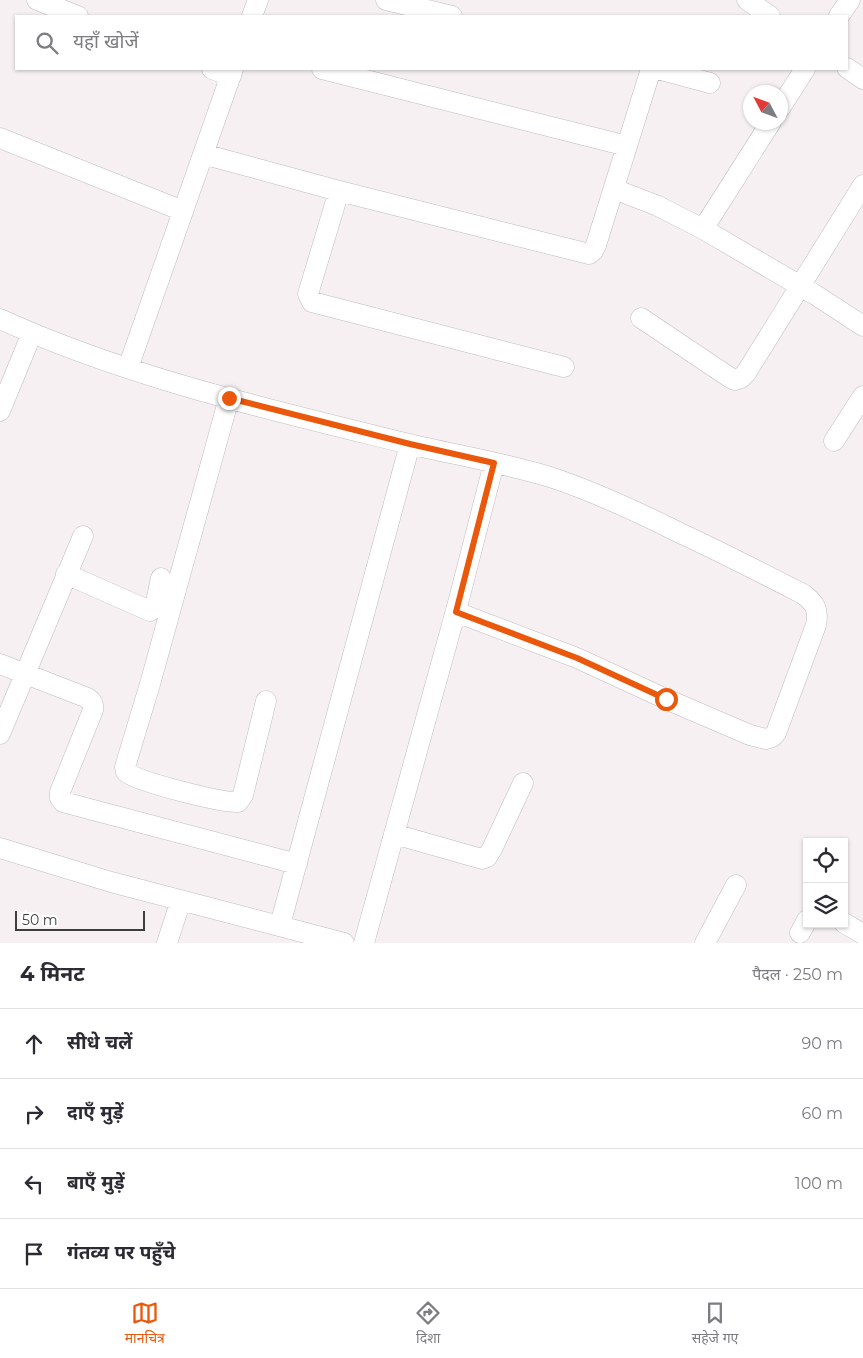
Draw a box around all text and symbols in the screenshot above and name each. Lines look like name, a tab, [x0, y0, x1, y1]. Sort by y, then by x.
search box	[15, 15, 848, 70]
icon: search	[33, 29, 61, 57]
text: यहाँ खोजें	[73, 30, 139, 53]
north arrow	[743, 85, 788, 130]
route end	[218, 387, 241, 410]
route start	[655, 688, 678, 711]
map controls	[803, 838, 848, 928]
button: locate	[803, 838, 848, 883]
button: layers	[803, 883, 848, 928]
scale bar	[15, 908, 145, 931]
text: 50 m	[22, 911, 58, 929]
text: 4 मिनट	[20, 961, 85, 986]
text: पैदल · 250 m	[752, 965, 843, 984]
icon: ahead	[20, 1030, 48, 1058]
text: सीधे चलें	[67, 1031, 132, 1054]
text: 90 m	[801, 1034, 843, 1053]
icon: right	[20, 1100, 48, 1128]
text: दाएँ मुड़ें	[67, 1101, 123, 1124]
text: 60 m	[801, 1104, 843, 1123]
icon: left	[20, 1170, 48, 1198]
text: बाएँ मुड़ें	[67, 1171, 124, 1194]
text: 100 m	[795, 1174, 843, 1193]
icon: arrive	[20, 1240, 48, 1268]
text: गंतव्य पर पहुँचे	[67, 1241, 175, 1264]
tab: मानचित्र	[125, 1299, 165, 1349]
tab: दिशा	[414, 1299, 442, 1349]
tab: सहेजे गए	[692, 1299, 738, 1349]

